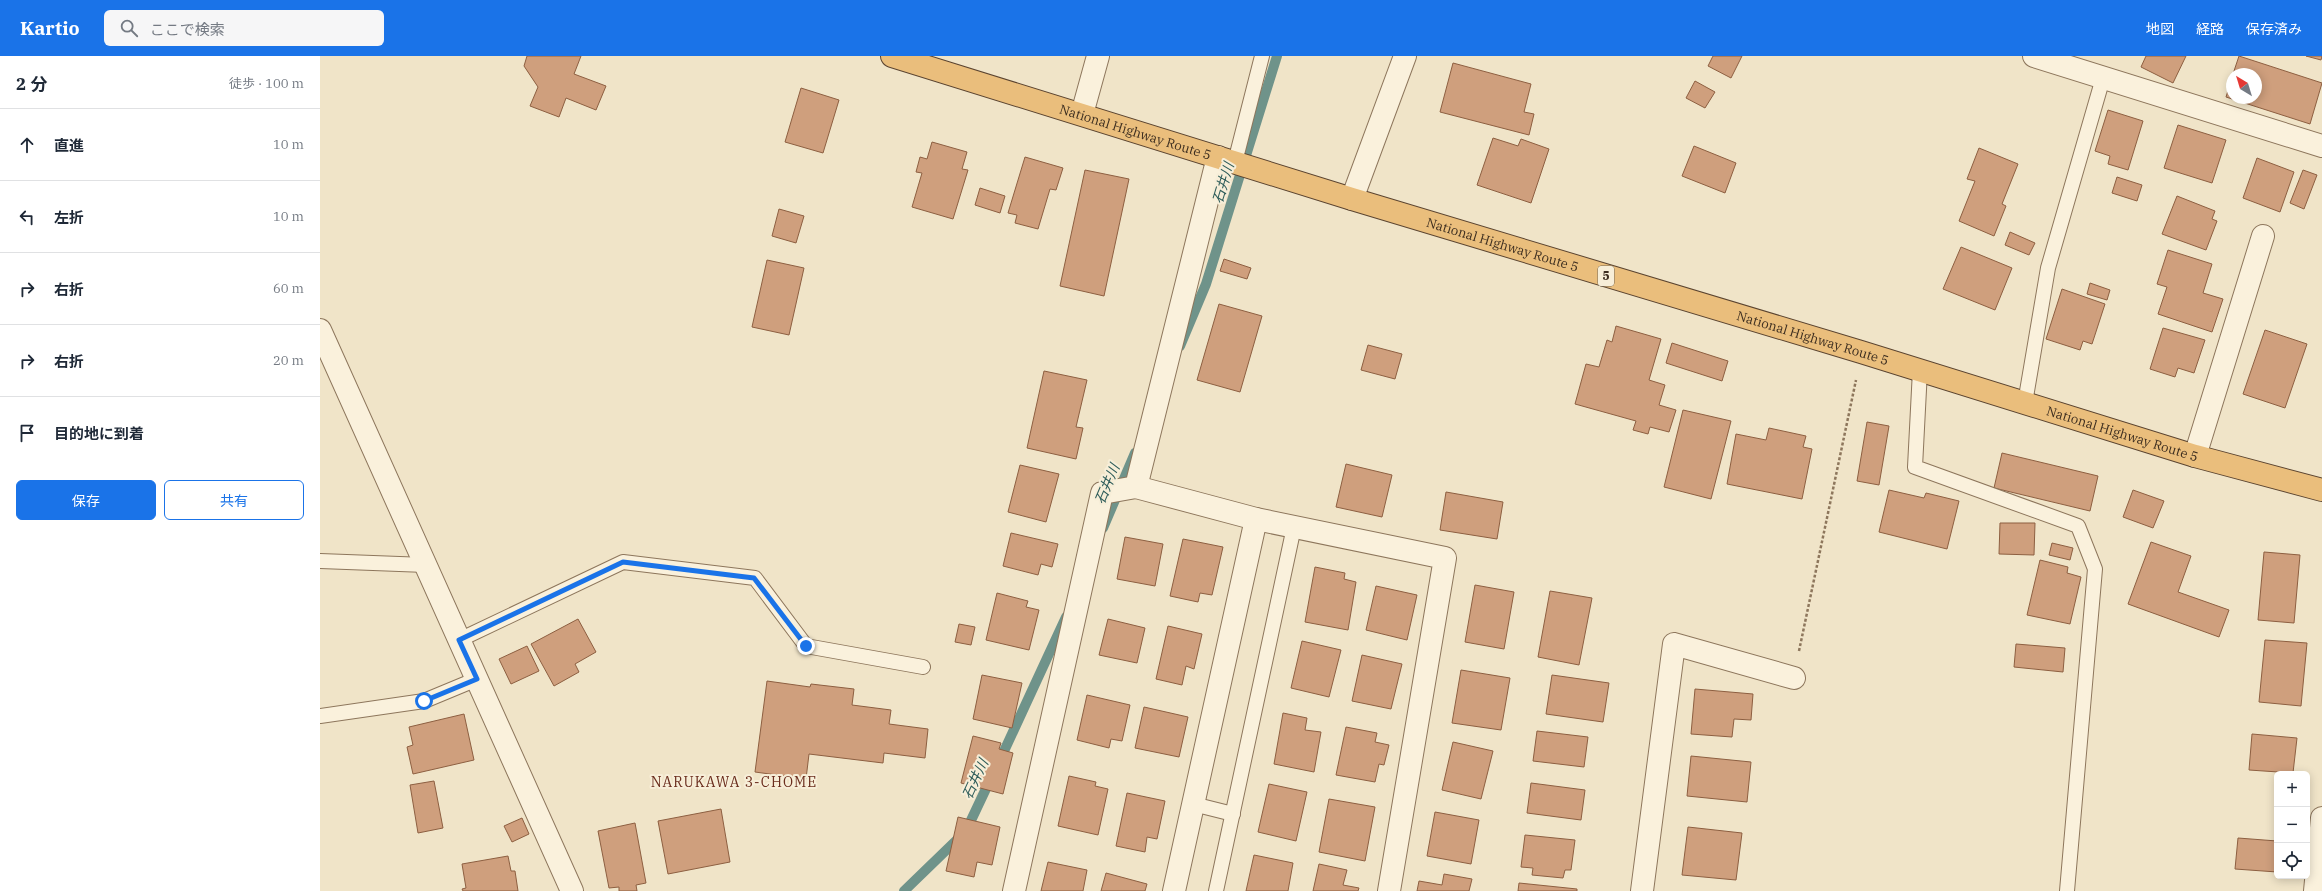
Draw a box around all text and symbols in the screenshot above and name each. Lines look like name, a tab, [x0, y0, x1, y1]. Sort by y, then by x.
search box	[104, 10, 384, 46]
text: Kartio	[20, 16, 80, 40]
icon: search	[118, 17, 140, 39]
text: ここで検索	[150, 20, 225, 39]
text: 地図	[2146, 20, 2174, 38]
text: 経路	[2196, 20, 2224, 38]
text: 保存済み	[2246, 20, 2302, 38]
north arrow	[2226, 68, 2262, 104]
text: 2 分	[16, 73, 47, 95]
text: 徒歩 · 100 m	[229, 75, 304, 92]
street label: National Highway Route 5	[1057, 101, 1213, 164]
icon: ahead	[16, 134, 38, 156]
text: 直進	[54, 136, 84, 155]
text: 10 m	[273, 136, 304, 153]
water label: 石井川	[1208, 158, 1238, 206]
icon: left	[16, 206, 38, 228]
text: 左折	[54, 208, 84, 227]
text: 10 m	[273, 208, 304, 225]
street label: National Highway Route 5	[1424, 214, 1581, 276]
road number: 5	[1598, 266, 1614, 286]
icon: right	[16, 278, 38, 300]
text: 右折	[54, 280, 84, 299]
text: 60 m	[273, 280, 304, 297]
street label: National Highway Route 5	[1735, 307, 1891, 369]
icon: right	[16, 350, 38, 372]
text: 右折	[54, 352, 84, 371]
text: 20 m	[273, 352, 304, 369]
street label: National Highway Route 5	[2044, 402, 2200, 465]
icon: arrive	[16, 422, 38, 444]
text: 目的地に到着	[54, 424, 144, 443]
water label: 石井川	[1091, 459, 1124, 507]
button: 保存	[16, 480, 156, 520]
button: 共有	[164, 480, 304, 520]
route end	[797, 637, 815, 655]
route start	[415, 692, 433, 710]
water label: 石井川	[958, 754, 993, 802]
map controls	[2274, 771, 2310, 879]
button: +	[2274, 771, 2310, 807]
district label: NARUKAWA 3-CHOME	[651, 773, 817, 791]
button: −	[2274, 807, 2310, 843]
button: locate	[2274, 843, 2310, 879]

